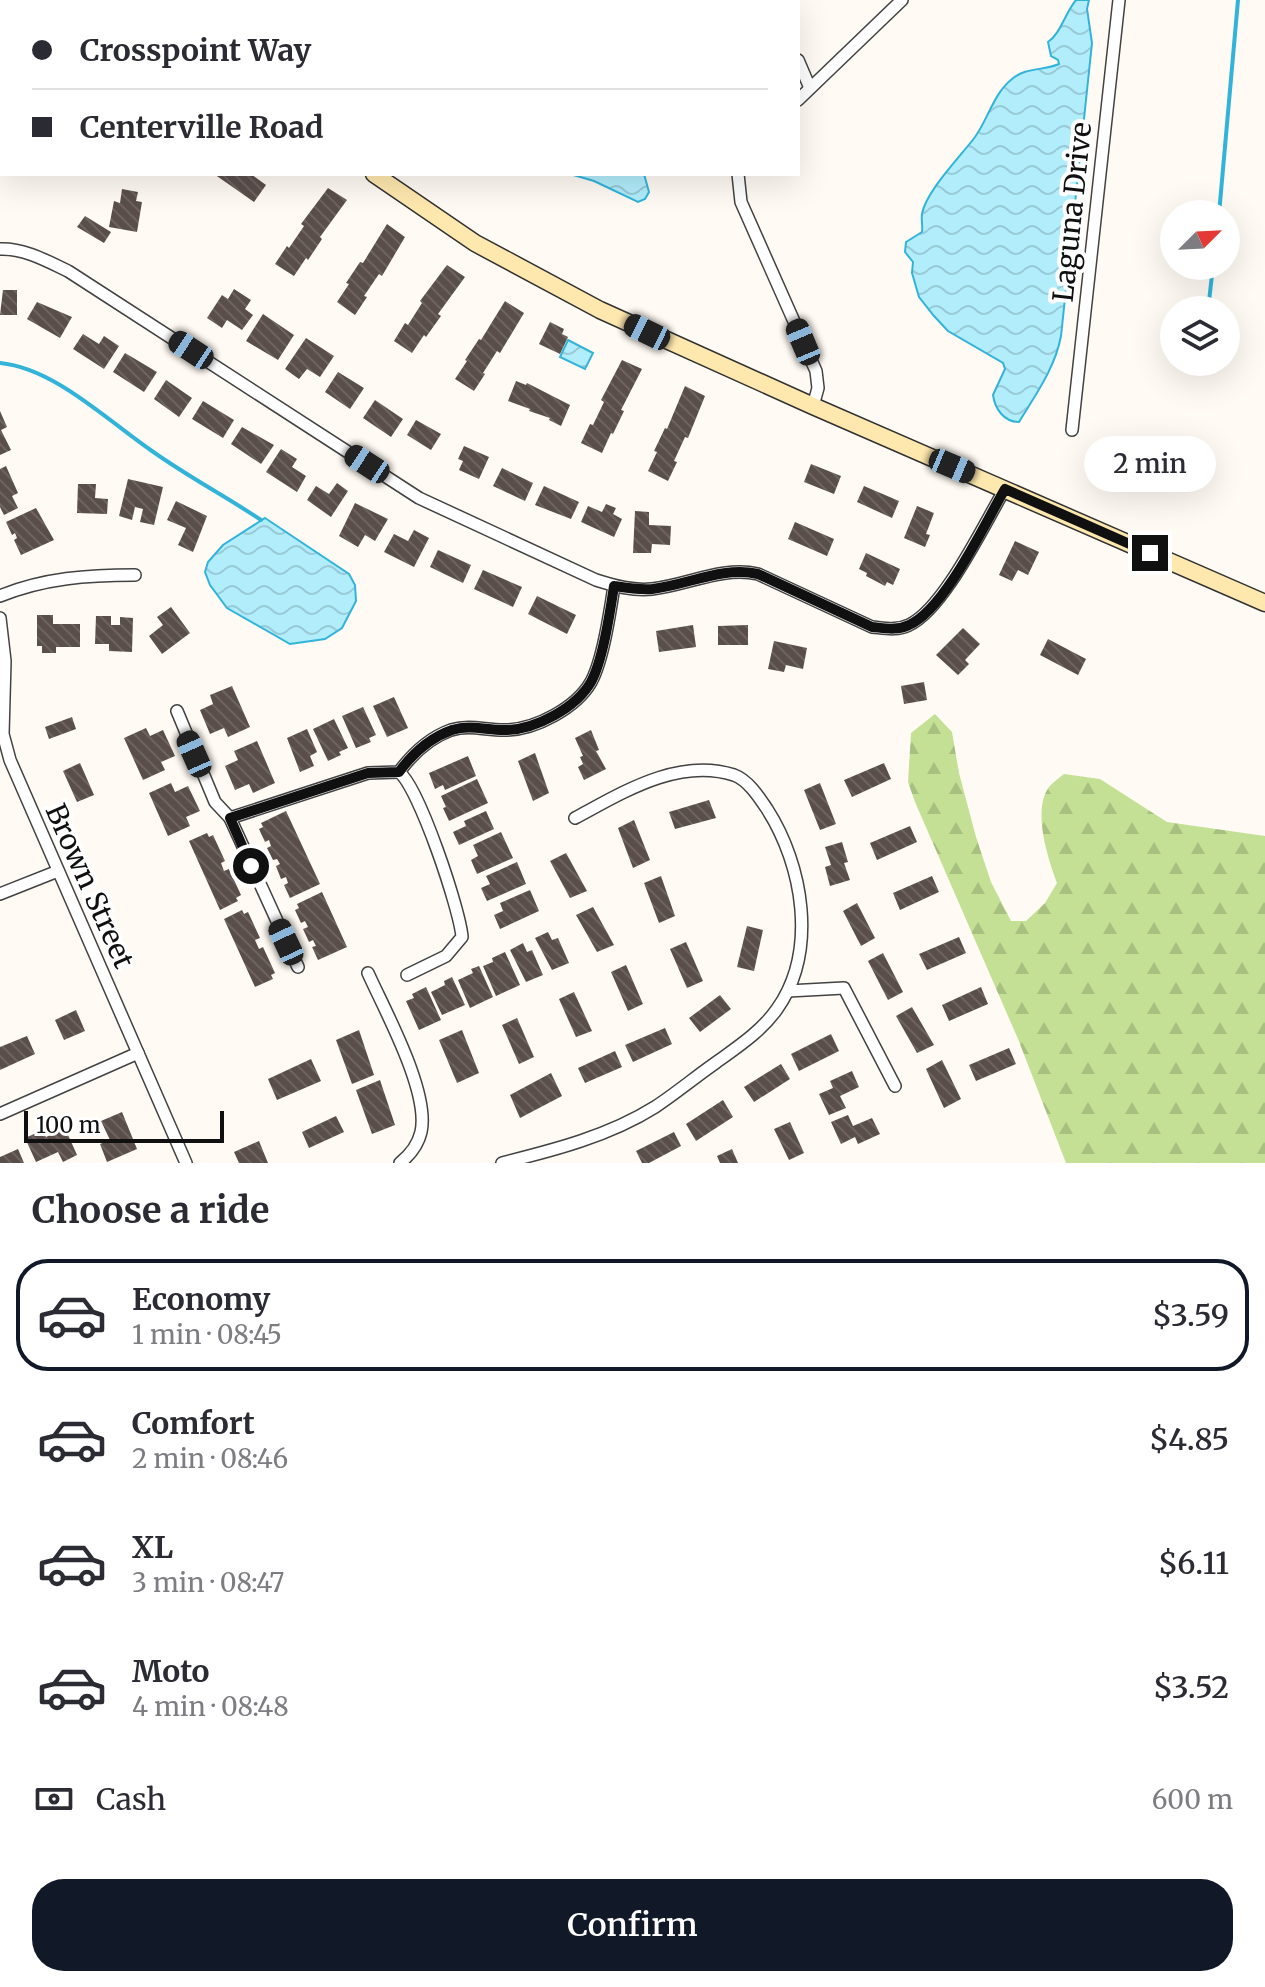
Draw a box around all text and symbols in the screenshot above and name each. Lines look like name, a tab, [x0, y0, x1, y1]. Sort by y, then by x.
text: Crosspoint Way	[80, 31, 311, 69]
text: Centerville Road	[80, 108, 324, 146]
street label: Laguna Drive	[1045, 120, 1099, 304]
north arrow	[1160, 200, 1240, 280]
map controls	[1160, 200, 1240, 376]
button: layers	[1160, 296, 1240, 376]
car	[620, 311, 674, 353]
car	[783, 315, 823, 369]
car	[164, 327, 218, 373]
callout: 2 min	[1084, 437, 1216, 493]
car	[340, 441, 394, 487]
car	[925, 446, 979, 486]
text: 2 min	[1113, 447, 1187, 480]
route end	[1132, 535, 1168, 571]
car	[173, 727, 215, 781]
street label: Brown Street	[38, 798, 142, 974]
route start	[233, 848, 269, 884]
car	[265, 915, 307, 969]
scale bar	[24, 1107, 224, 1143]
text: 100 m	[36, 1111, 101, 1139]
text: Choose a ride	[32, 1188, 269, 1233]
icon: car	[36, 1279, 108, 1351]
text: Economy	[132, 1280, 270, 1318]
text: $3.59	[1152, 1296, 1229, 1334]
text: 1 min · 08:45	[132, 1318, 282, 1351]
icon: car	[36, 1403, 108, 1475]
text: Comfort	[132, 1404, 255, 1442]
text: $4.85	[1149, 1420, 1229, 1458]
text: 2 min · 08:46	[132, 1442, 288, 1475]
icon: car	[36, 1527, 108, 1599]
text: XL	[132, 1528, 173, 1566]
text: $6.11	[1158, 1544, 1229, 1582]
text: 3 min · 08:47	[132, 1566, 284, 1599]
icon: car	[36, 1651, 108, 1723]
text: Moto	[132, 1652, 210, 1690]
text: $3.52	[1153, 1668, 1229, 1706]
text: 4 min · 08:48	[132, 1690, 289, 1723]
icon: cash	[32, 1777, 76, 1821]
text: Cash	[96, 1780, 166, 1818]
text: 600 m	[1152, 1783, 1233, 1816]
button: Confirm	[32, 1879, 1233, 1971]

